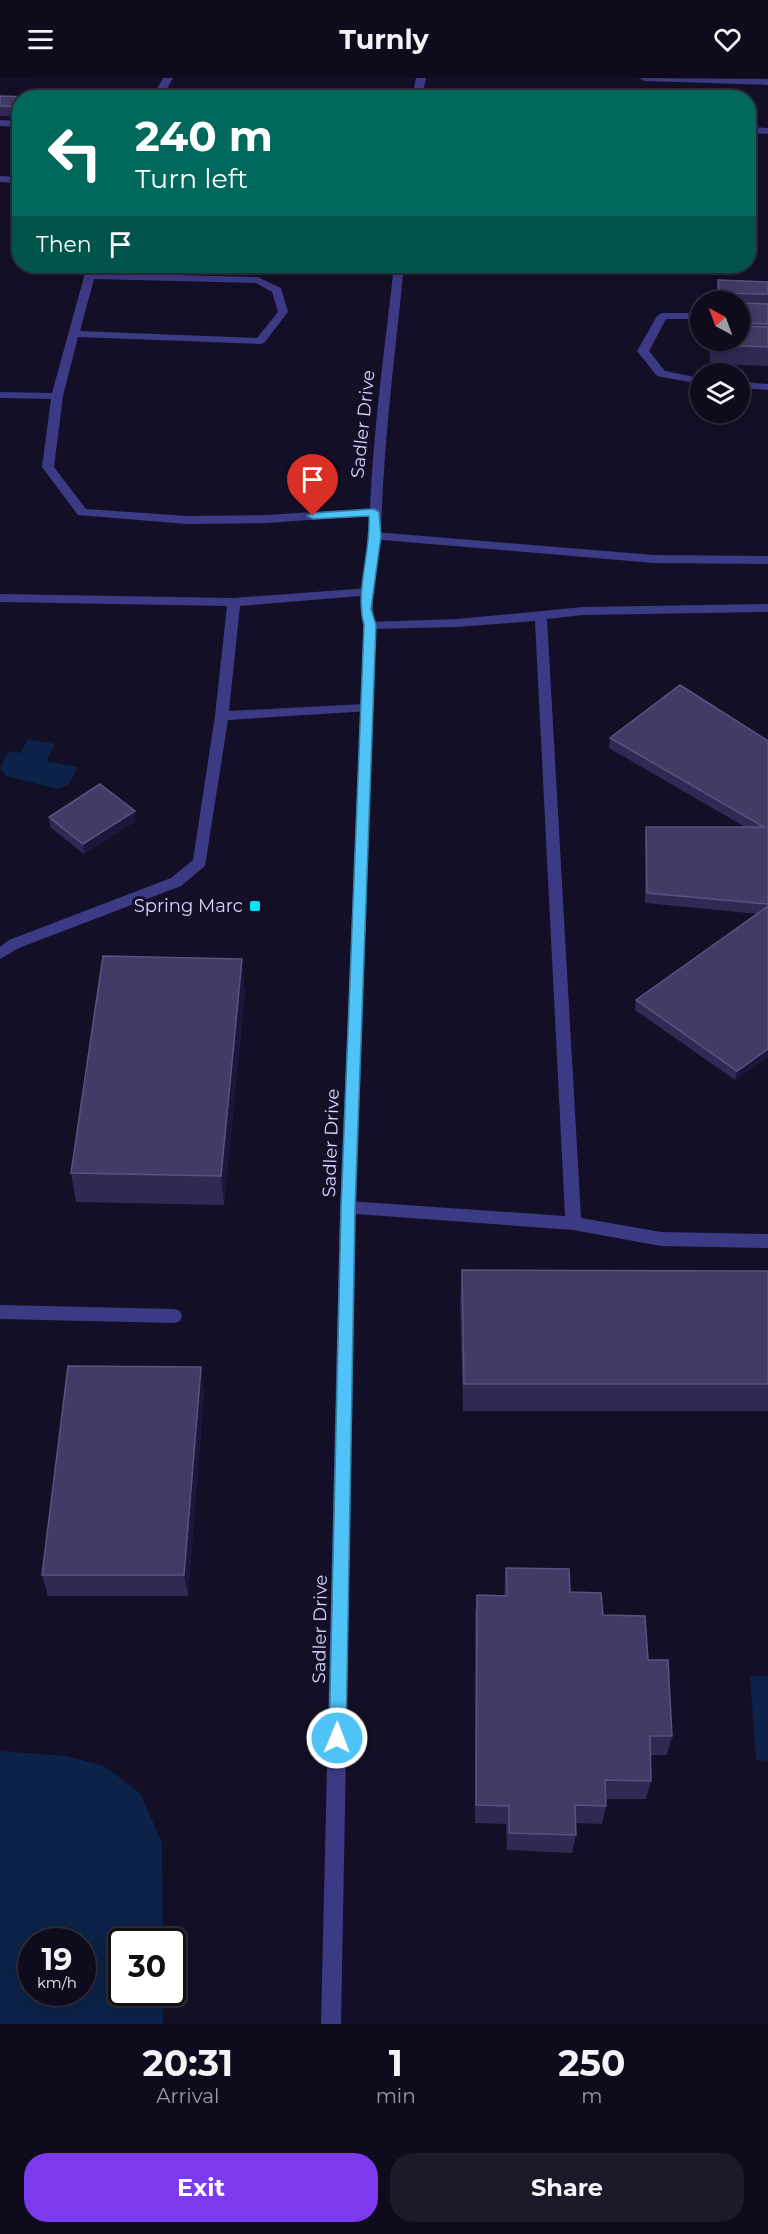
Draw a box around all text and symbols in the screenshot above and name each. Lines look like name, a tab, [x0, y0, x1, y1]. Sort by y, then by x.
icon: menu	[24, 23, 57, 56]
text: Turnly	[339, 23, 429, 56]
icon: heart	[711, 23, 744, 56]
text: 240 m	[135, 110, 273, 162]
icon: left	[36, 114, 114, 192]
text: Turn left	[135, 162, 248, 195]
icon: arrive	[104, 228, 137, 261]
text: Then	[36, 231, 92, 258]
north arrow	[690, 291, 750, 351]
map controls	[690, 291, 750, 423]
button: layers	[690, 363, 750, 423]
street label: Sadler Drive	[346, 369, 380, 479]
pin	[287, 454, 338, 516]
icon: arrive	[296, 463, 329, 496]
place label: Spring Marc	[134, 895, 243, 917]
marker: Spring Marc	[248, 899, 262, 913]
street label: Sadler Drive	[318, 1088, 344, 1198]
street label: Sadler Drive	[308, 1574, 332, 1684]
position arrow	[305, 1706, 369, 1770]
speed limit sign: 30	[108, 1928, 186, 2006]
text: 19	[42, 1941, 72, 1978]
text: km/h	[37, 1973, 77, 1992]
text: 20:31	[143, 2041, 233, 2085]
text: 1	[389, 2041, 403, 2085]
text: 250	[558, 2041, 625, 2085]
text: Arrival	[156, 2084, 219, 2108]
text: min	[376, 2084, 416, 2108]
text: m	[581, 2084, 602, 2108]
button: Exit	[24, 2153, 378, 2222]
button: Share	[390, 2153, 744, 2222]

